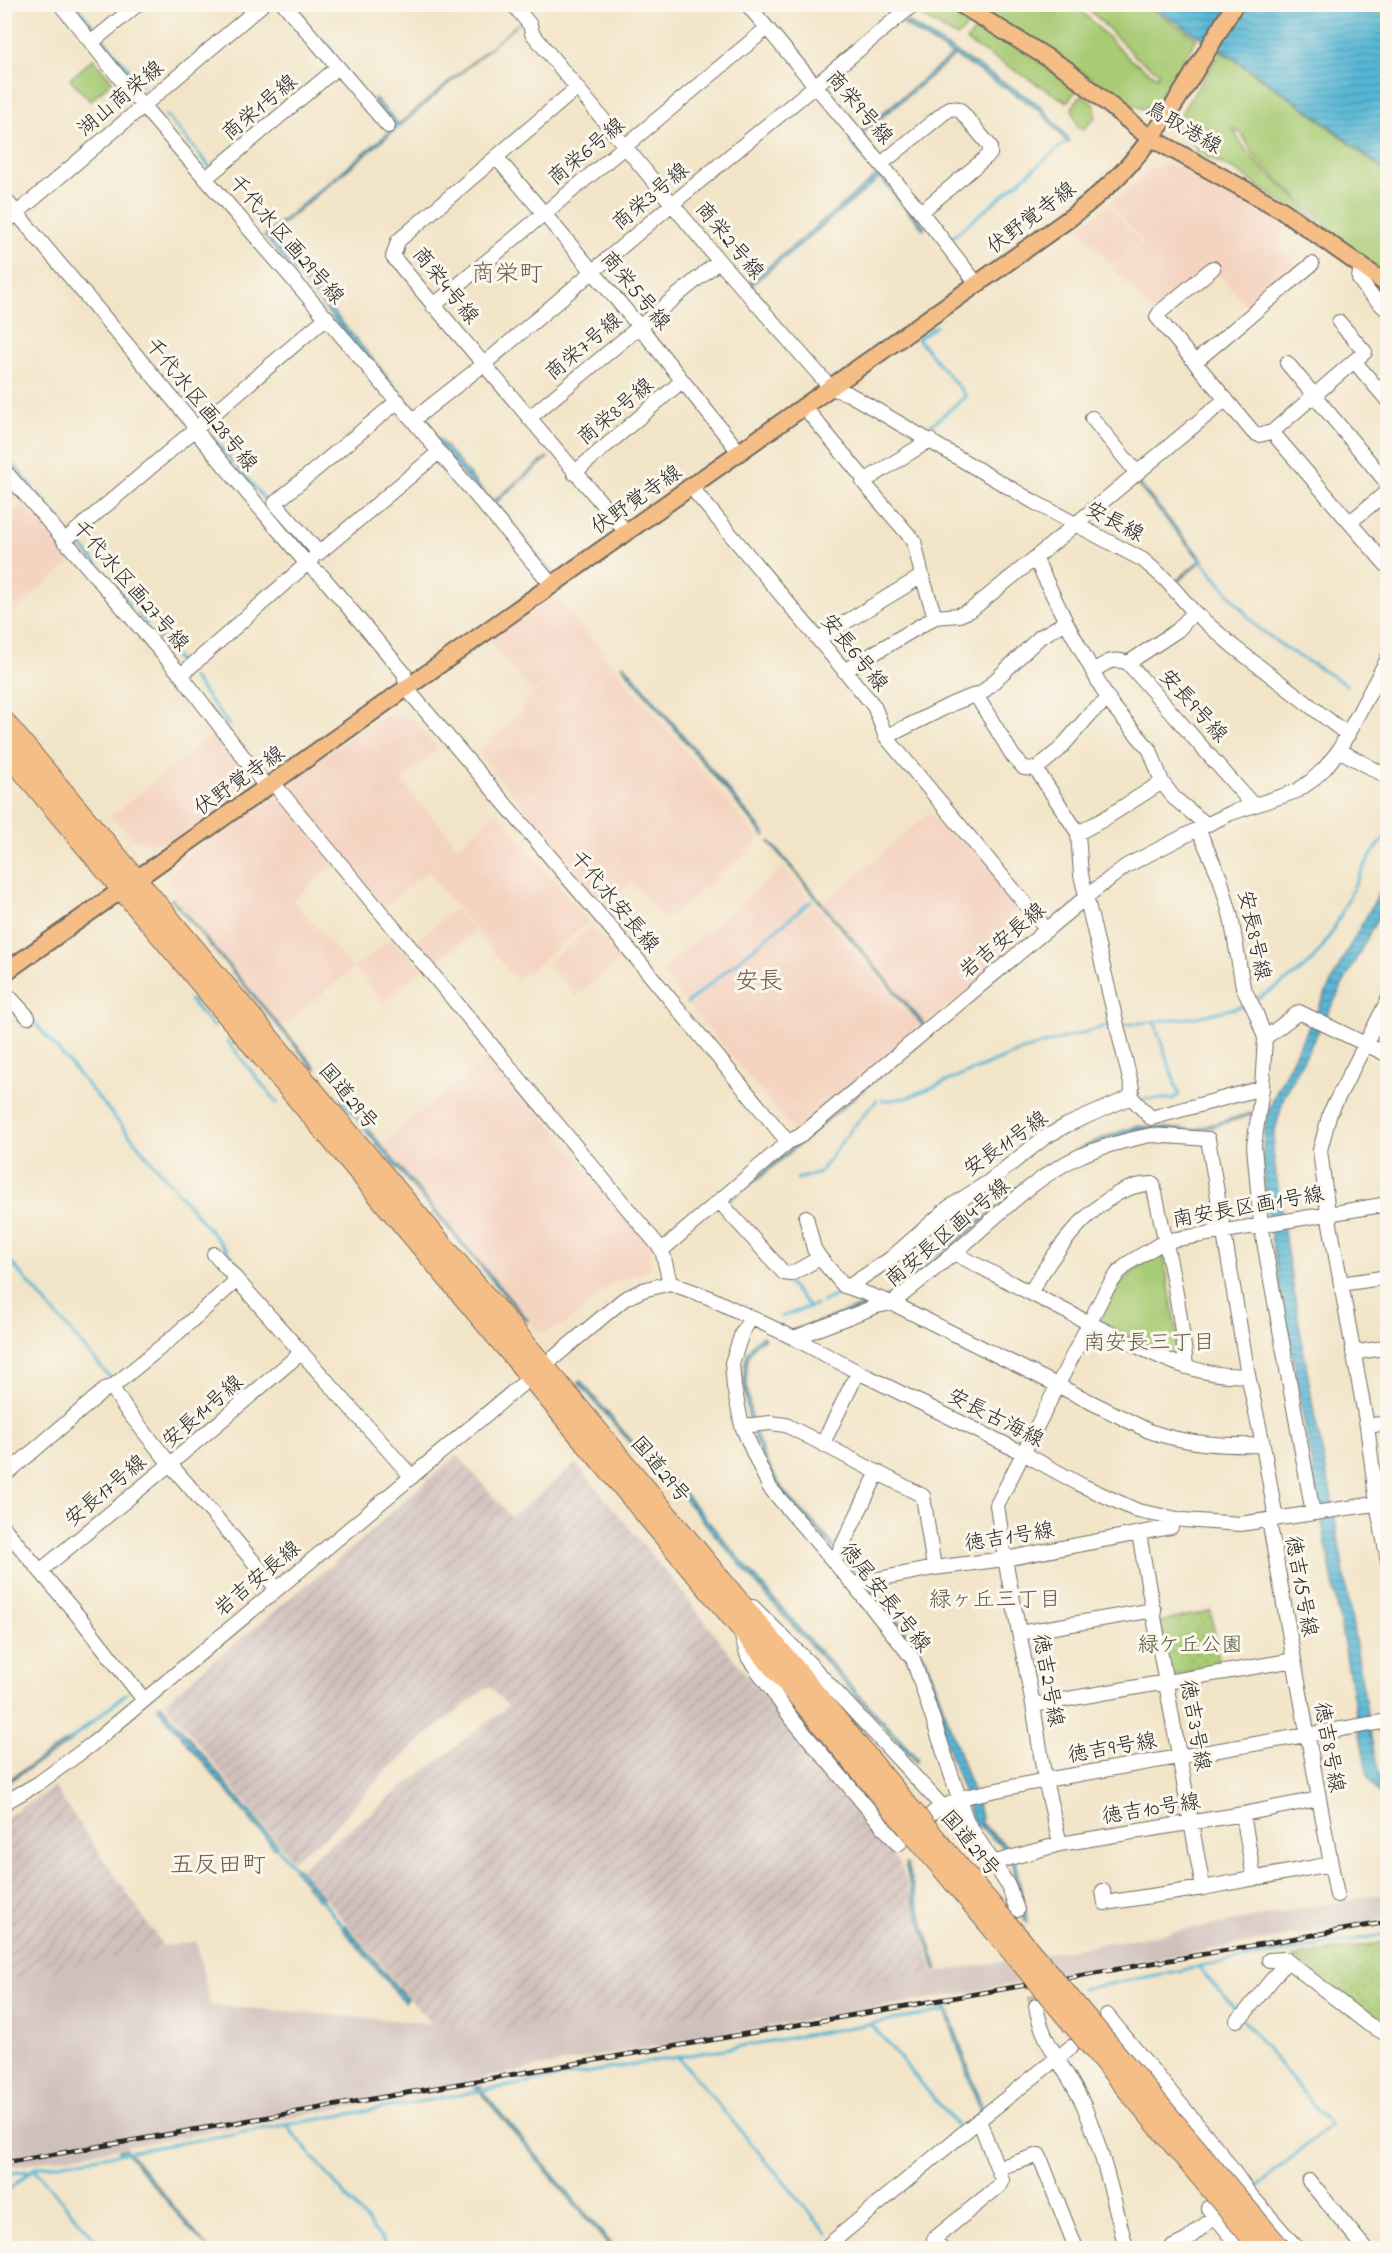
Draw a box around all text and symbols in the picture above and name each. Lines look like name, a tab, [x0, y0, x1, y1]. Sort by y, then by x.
street label: 湖山商栄線	[71, 54, 171, 145]
street label: 商栄9号線	[818, 64, 899, 152]
street label: 商栄1号線	[216, 68, 305, 149]
street label: 鳥取港線	[1139, 95, 1227, 163]
street label: 商栄6号線	[542, 111, 633, 194]
street label: 商栄3号線	[606, 156, 696, 239]
street label: 千代水区画29号線	[220, 169, 351, 312]
street label: 伏野覚寺線	[981, 175, 1083, 262]
street label: 商栄2号線	[687, 195, 770, 287]
street label: 商栄4号線	[404, 241, 485, 332]
street label: 商栄5号線	[592, 245, 677, 338]
district label: 商栄町	[471, 258, 543, 293]
street label: 商栄7号線	[539, 306, 629, 389]
street label: 千代水区画28号線	[137, 332, 264, 479]
street label: 商栄8号線	[571, 372, 661, 454]
street label: 伏野覚寺線	[586, 458, 689, 543]
street label: 安長線	[1079, 495, 1149, 551]
street label: 千代水区画27号線	[64, 514, 195, 659]
street label: 安長6号線	[812, 608, 894, 699]
street label: 安長9号線	[1151, 663, 1234, 750]
street label: 伏野覚寺線	[189, 739, 292, 824]
street label: 千代水安長線	[561, 844, 665, 960]
street label: 安長8号線	[1229, 887, 1277, 983]
street label: 岩吉安長線	[953, 896, 1053, 987]
district label: 安長	[735, 965, 783, 1000]
street label: 国道29号	[310, 1057, 385, 1137]
street label: 安長11号線	[958, 1104, 1055, 1185]
street label: 南安長区画4号線	[879, 1172, 1018, 1295]
street label: 南安長区画1号線	[1170, 1180, 1327, 1236]
district label: 南安長三丁目	[1083, 1328, 1215, 1360]
street label: 安長14号線	[156, 1369, 251, 1456]
street label: 安長古海線	[942, 1382, 1049, 1456]
street label: 国道29号	[622, 1430, 697, 1510]
street label: 安長17号線	[59, 1448, 154, 1535]
street label: 徳吉1号線	[962, 1516, 1056, 1560]
street label: 徳吉15号線	[1276, 1533, 1324, 1640]
street label: 岩吉安長線	[208, 1534, 308, 1625]
street label: 徳尾安長1号線	[832, 1537, 937, 1660]
district label: 緑ヶ丘三丁目	[929, 1585, 1061, 1617]
street label: 徳吉2号線	[1024, 1631, 1070, 1729]
park label: 緑ケ丘公園	[1138, 1631, 1243, 1661]
street label: 徳吉3号線	[1171, 1677, 1217, 1774]
street label: 徳吉8号線	[1305, 1700, 1351, 1795]
street label: 徳吉9号線	[1065, 1726, 1159, 1772]
street label: 徳吉10号線	[1100, 1787, 1203, 1833]
street label: 国道29号	[932, 1804, 1007, 1884]
district label: 五反田町	[170, 1849, 266, 1884]

